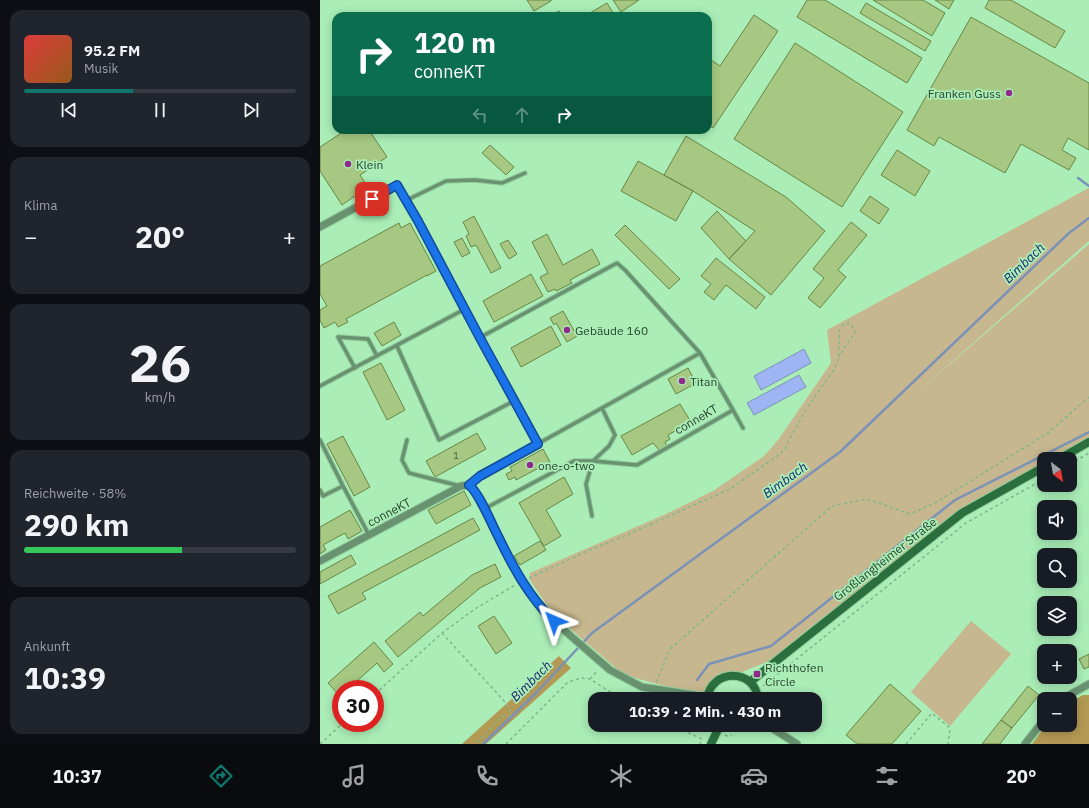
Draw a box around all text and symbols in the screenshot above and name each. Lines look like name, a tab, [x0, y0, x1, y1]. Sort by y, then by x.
text: 120 m	[414, 24, 496, 61]
icon: right	[348, 28, 400, 80]
text: 95.2 FM	[84, 41, 140, 60]
text: Musik	[84, 60, 118, 77]
text: conneKT	[414, 60, 485, 83]
place label: Franken Guss	[928, 86, 1001, 101]
marker: Franken Guss	[1004, 88, 1014, 98]
icon: previous	[58, 99, 80, 121]
icon: pause	[149, 99, 171, 121]
icon: next	[240, 99, 262, 121]
icon: left	[469, 104, 491, 126]
icon: ahead	[511, 104, 533, 126]
icon: right	[553, 104, 575, 126]
place label: Klein	[356, 157, 383, 172]
marker: Klein	[343, 159, 353, 169]
pin	[355, 182, 389, 216]
icon: arrive	[361, 188, 383, 210]
text: Klima	[24, 197, 57, 214]
text: 20°	[135, 217, 185, 256]
text: −	[24, 222, 37, 251]
text: +	[283, 222, 296, 251]
water label: Bimbach	[1000, 239, 1048, 287]
place label: Gebäude 160	[575, 323, 648, 338]
marker: Gebäude 160	[562, 325, 572, 335]
text: 26	[129, 329, 191, 396]
place label: Titan	[690, 374, 717, 389]
marker: Titan	[677, 376, 687, 386]
text: km/h	[145, 389, 175, 406]
street label: conneKT	[672, 401, 720, 437]
house number: 1	[453, 449, 459, 462]
north arrow	[1037, 452, 1077, 492]
map controls	[1037, 452, 1077, 732]
place label: one-o-two	[538, 458, 595, 473]
water label: Bimbach	[759, 458, 811, 502]
marker: one-o-two	[525, 460, 535, 470]
text: Reichweite · 58%	[24, 485, 126, 502]
street label: conneKT	[365, 494, 413, 530]
button: sound	[1037, 500, 1077, 540]
text: 290 km	[24, 505, 129, 544]
street label: Großlangheimer Straße	[830, 514, 940, 604]
button: search	[1037, 548, 1077, 588]
button: layers	[1037, 596, 1077, 636]
position arrow	[533, 600, 575, 642]
text: Ankunft	[24, 638, 70, 655]
button: +	[1037, 644, 1077, 684]
water label: Bimbach	[507, 657, 555, 705]
text: 10:39	[24, 658, 106, 697]
place label: Richthofen Circle	[765, 660, 823, 689]
marker: Richthofen Circle	[752, 669, 762, 679]
speed limit sign: 30	[332, 680, 384, 732]
button: −	[1037, 692, 1077, 732]
text: 10:39 · 2 Min. · 430 m	[629, 702, 781, 721]
icon: directions	[207, 762, 235, 790]
icon: music	[340, 762, 368, 790]
icon: phone	[473, 762, 501, 790]
icon: climate	[607, 762, 635, 790]
icon: car	[740, 762, 768, 790]
icon: filters	[873, 762, 901, 790]
text: 10:37	[53, 765, 102, 788]
text: 20°	[1006, 765, 1036, 788]

